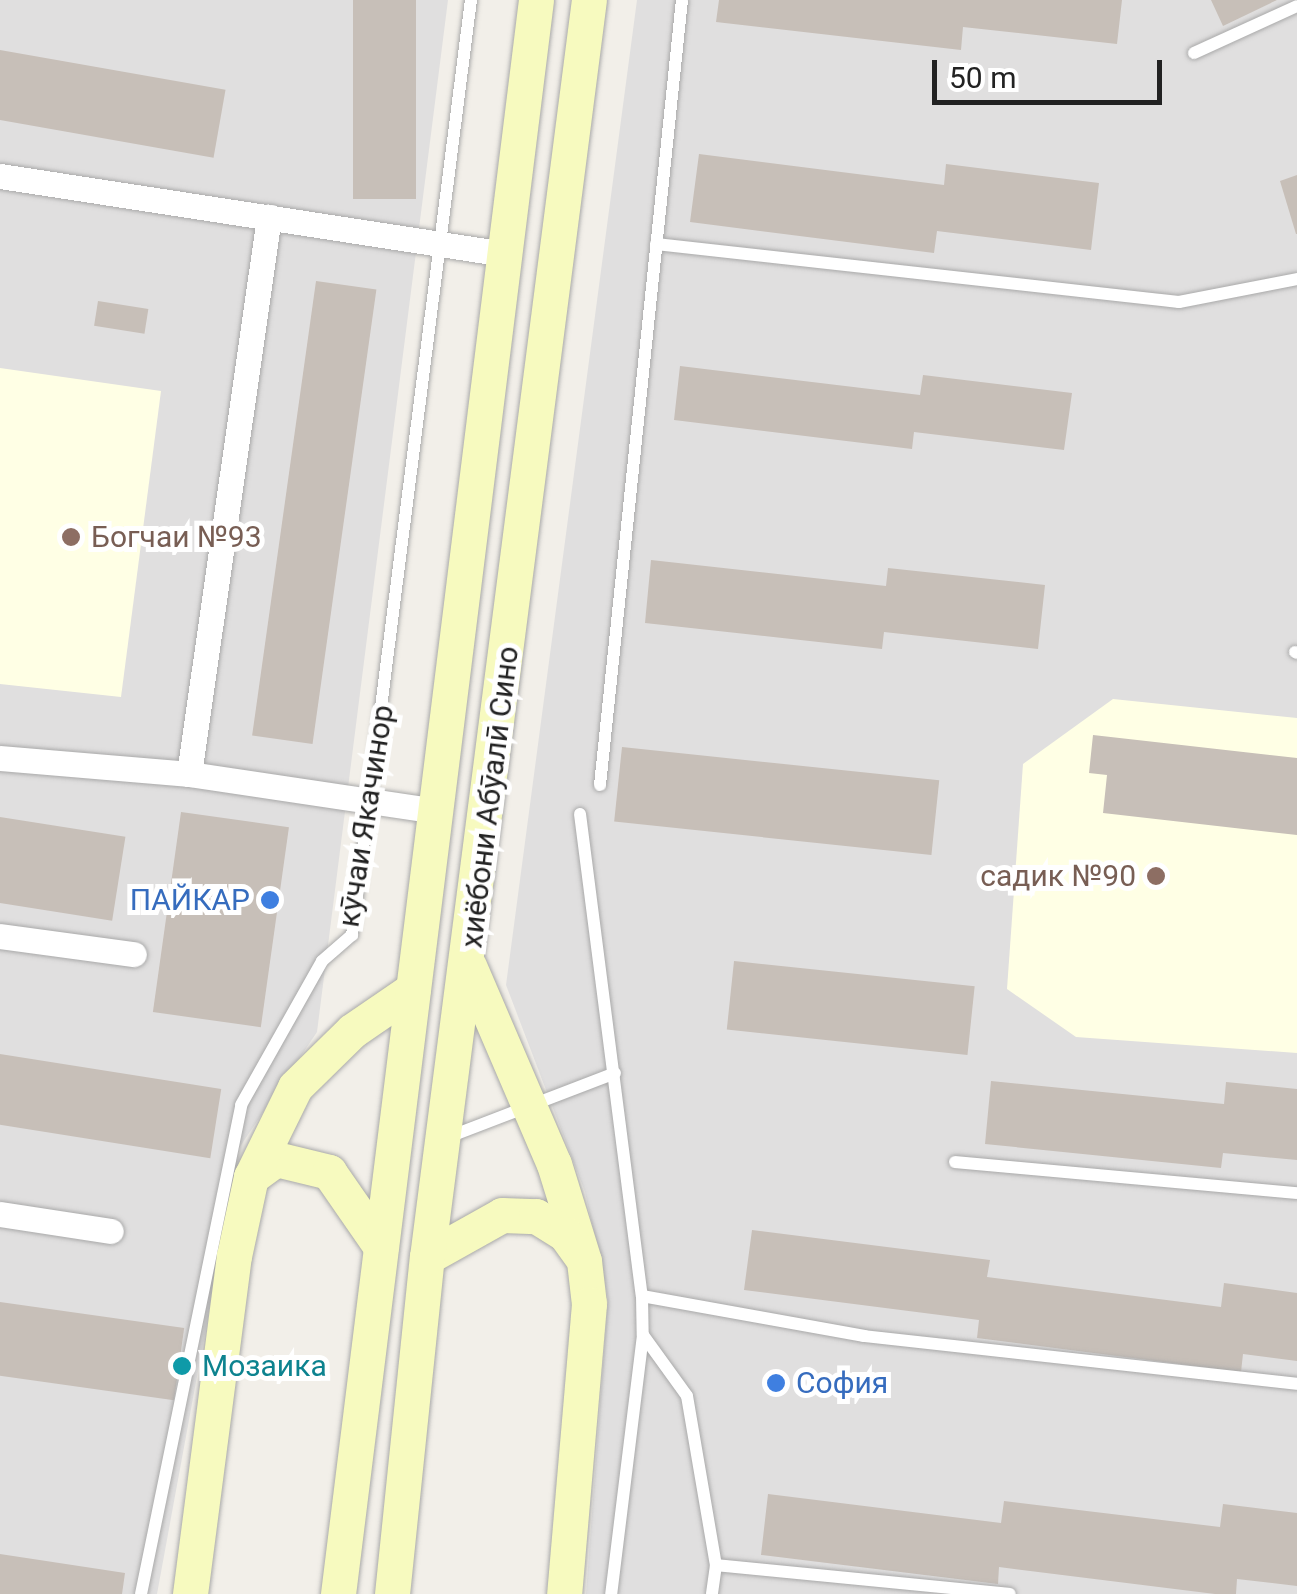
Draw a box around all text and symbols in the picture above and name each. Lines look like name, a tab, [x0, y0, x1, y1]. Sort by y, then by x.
scale bar	[937, 40, 1167, 102]
text: 50 m	[949, 60, 1016, 95]
place label: Богчаи №93	[91, 519, 262, 555]
marker: Богчаи №93	[60, 526, 82, 548]
street label: хиёбони Абӯалӣ Сино	[454, 644, 526, 950]
street label: кӯчаи Якачинор	[331, 702, 401, 930]
place label: садик №90	[980, 858, 1136, 894]
marker: садик №90	[1145, 865, 1167, 887]
place label: ПАЙКАР	[130, 882, 250, 918]
marker: ПАЙКАР	[259, 889, 281, 911]
place label: Мозаика	[202, 1348, 327, 1384]
marker: Мозаика	[171, 1355, 193, 1377]
place label: София	[796, 1365, 888, 1401]
marker: София	[765, 1372, 787, 1394]

